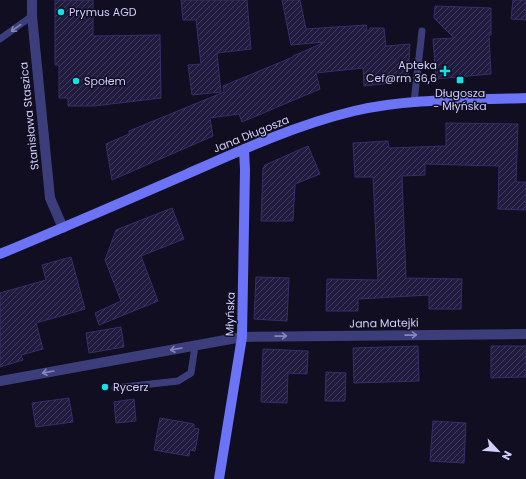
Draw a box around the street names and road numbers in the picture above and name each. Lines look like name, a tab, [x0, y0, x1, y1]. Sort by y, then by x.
street label: Stanisława Staszica	[15, 61, 43, 171]
street label: Jana Długosza	[210, 111, 292, 157]
street label: Młyńska	[221, 292, 239, 336]
street label: Jana Matejki	[349, 314, 419, 332]

